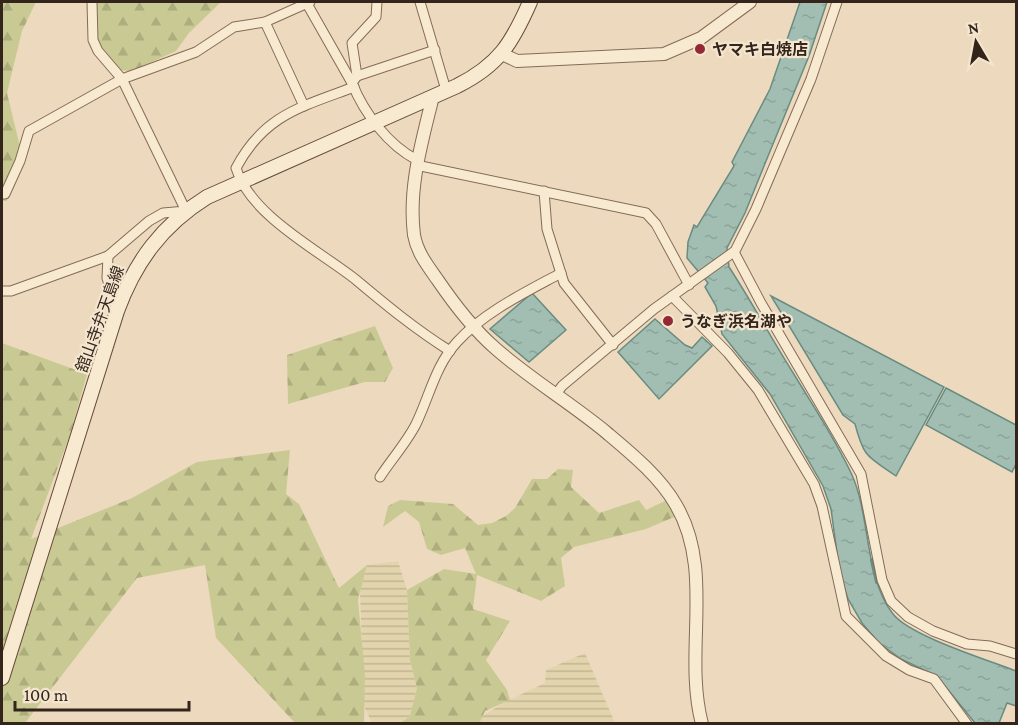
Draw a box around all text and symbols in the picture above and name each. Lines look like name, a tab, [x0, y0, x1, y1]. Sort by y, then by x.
north arrow	[946, 12, 1006, 72]
text: N	[967, 18, 980, 37]
place label: ヤマキ白焼店	[712, 41, 808, 58]
marker: ヤマキ白焼店	[693, 42, 707, 56]
street label: 舘山寺弁天島線	[73, 263, 127, 375]
place label: うなぎ浜名湖や	[680, 313, 792, 330]
marker: うなぎ浜名湖や	[661, 314, 675, 328]
scale bar	[15, 674, 189, 712]
text: 100 m	[24, 685, 69, 705]

